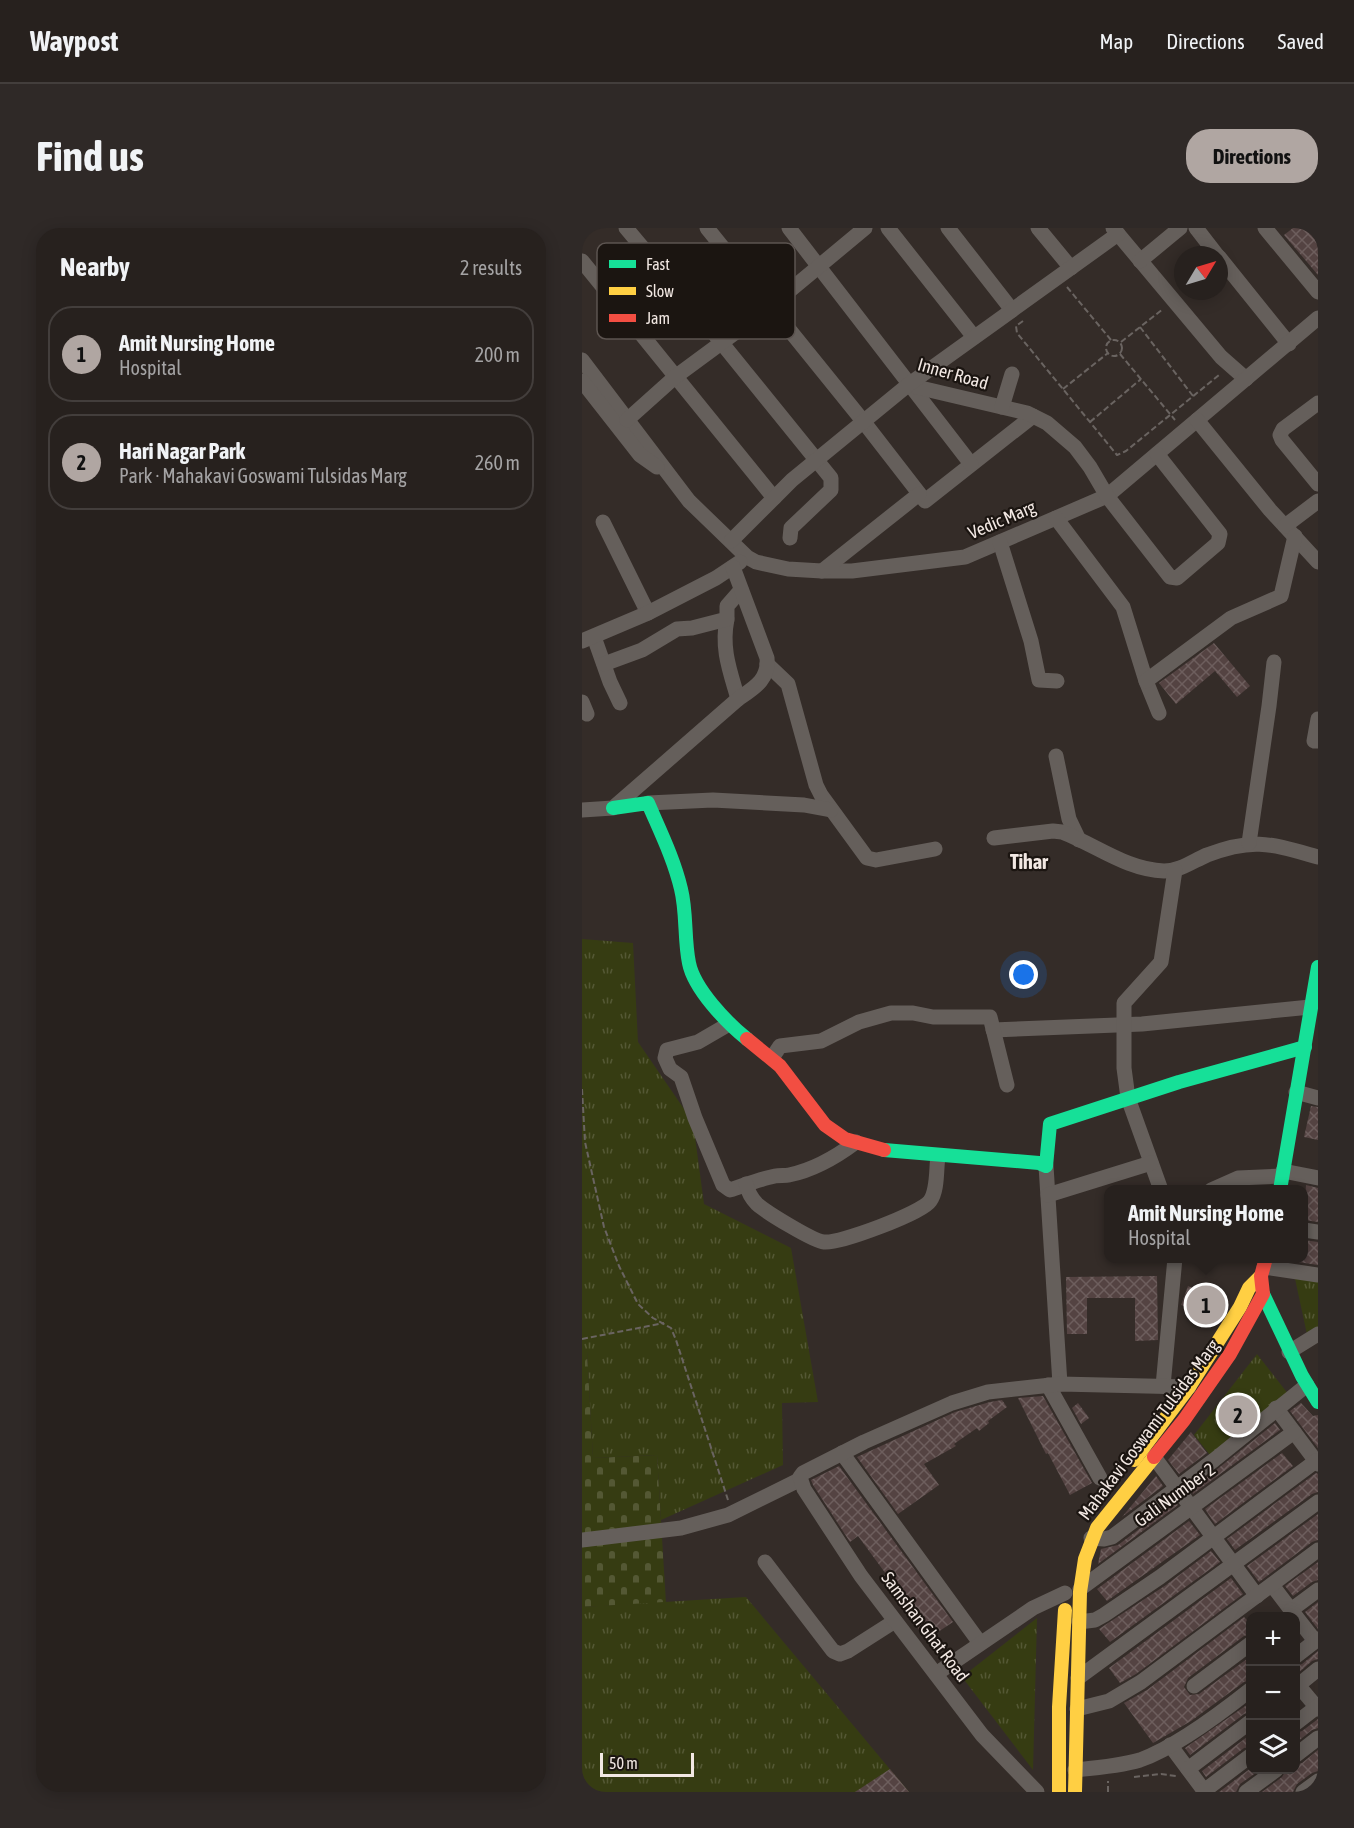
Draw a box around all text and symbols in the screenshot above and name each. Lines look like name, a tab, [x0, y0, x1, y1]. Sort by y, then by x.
text: Waypost	[30, 25, 118, 57]
text: Map	[1099, 29, 1133, 53]
text: Directions	[1166, 29, 1245, 53]
text: Saved	[1278, 29, 1324, 53]
button: Directions	[1186, 129, 1318, 183]
text: Find us	[36, 132, 144, 180]
legend	[597, 243, 795, 339]
north arrow	[1174, 246, 1228, 300]
text: Nearby	[60, 252, 130, 282]
text: Fast	[646, 255, 670, 273]
text: 2 results	[460, 256, 522, 279]
text: Slow	[646, 282, 674, 300]
text: Jam	[646, 309, 670, 327]
text: Amit Nursing Home	[119, 330, 275, 356]
text: 1	[77, 343, 86, 366]
text: 200 m	[475, 343, 520, 366]
street label: Inner Road	[915, 353, 991, 394]
text: Hospital	[119, 356, 182, 379]
text: Hari Nagar Park	[119, 438, 245, 464]
text: 2	[77, 451, 86, 474]
text: 260 m	[475, 451, 520, 474]
text: Park · Mahakavi Goswami Tulsidas Marg	[119, 464, 407, 487]
street label: Vedic Marg	[965, 496, 1039, 543]
district label: Tihar	[1010, 850, 1049, 873]
your location	[1009, 960, 1038, 989]
popup	[1104, 1185, 1308, 1263]
text: Amit Nursing Home	[1128, 1200, 1284, 1226]
text: Hospital	[1128, 1226, 1191, 1249]
pin: 1	[1186, 1282, 1226, 1328]
street label: Mahakavi Goswami Tulsidas Marg	[1074, 1335, 1223, 1524]
pin: 2	[1218, 1392, 1258, 1438]
street label: Gali Number 2	[1130, 1458, 1219, 1531]
street label: Samshan Ghat Road	[877, 1568, 974, 1686]
map controls	[1246, 1612, 1300, 1774]
button: +	[1246, 1612, 1300, 1666]
button: −	[1246, 1666, 1300, 1720]
button: layers	[1246, 1720, 1300, 1774]
scale bar	[600, 1750, 694, 1778]
text: 50 m	[609, 1754, 638, 1772]

